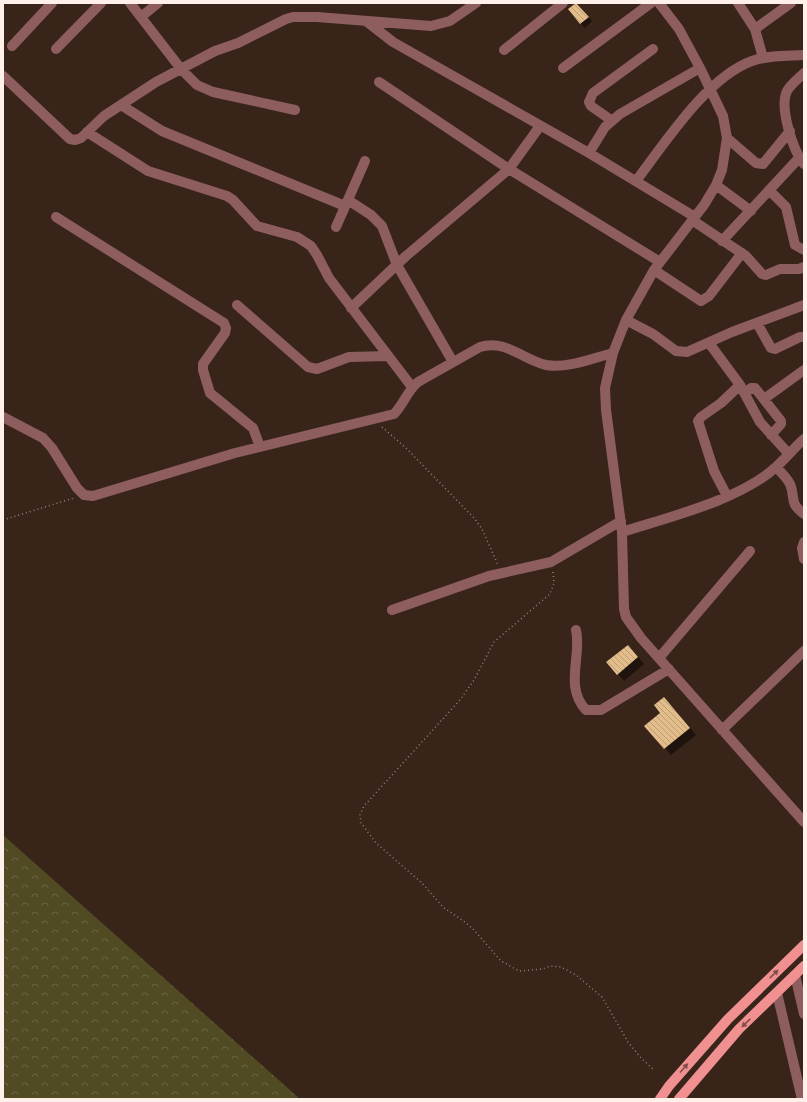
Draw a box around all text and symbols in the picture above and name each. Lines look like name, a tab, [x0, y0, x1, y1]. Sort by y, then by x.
one-way arrow	[769, 969, 779, 979]
one-way arrow	[741, 1018, 751, 1027]
one-way arrow	[680, 1063, 689, 1074]

